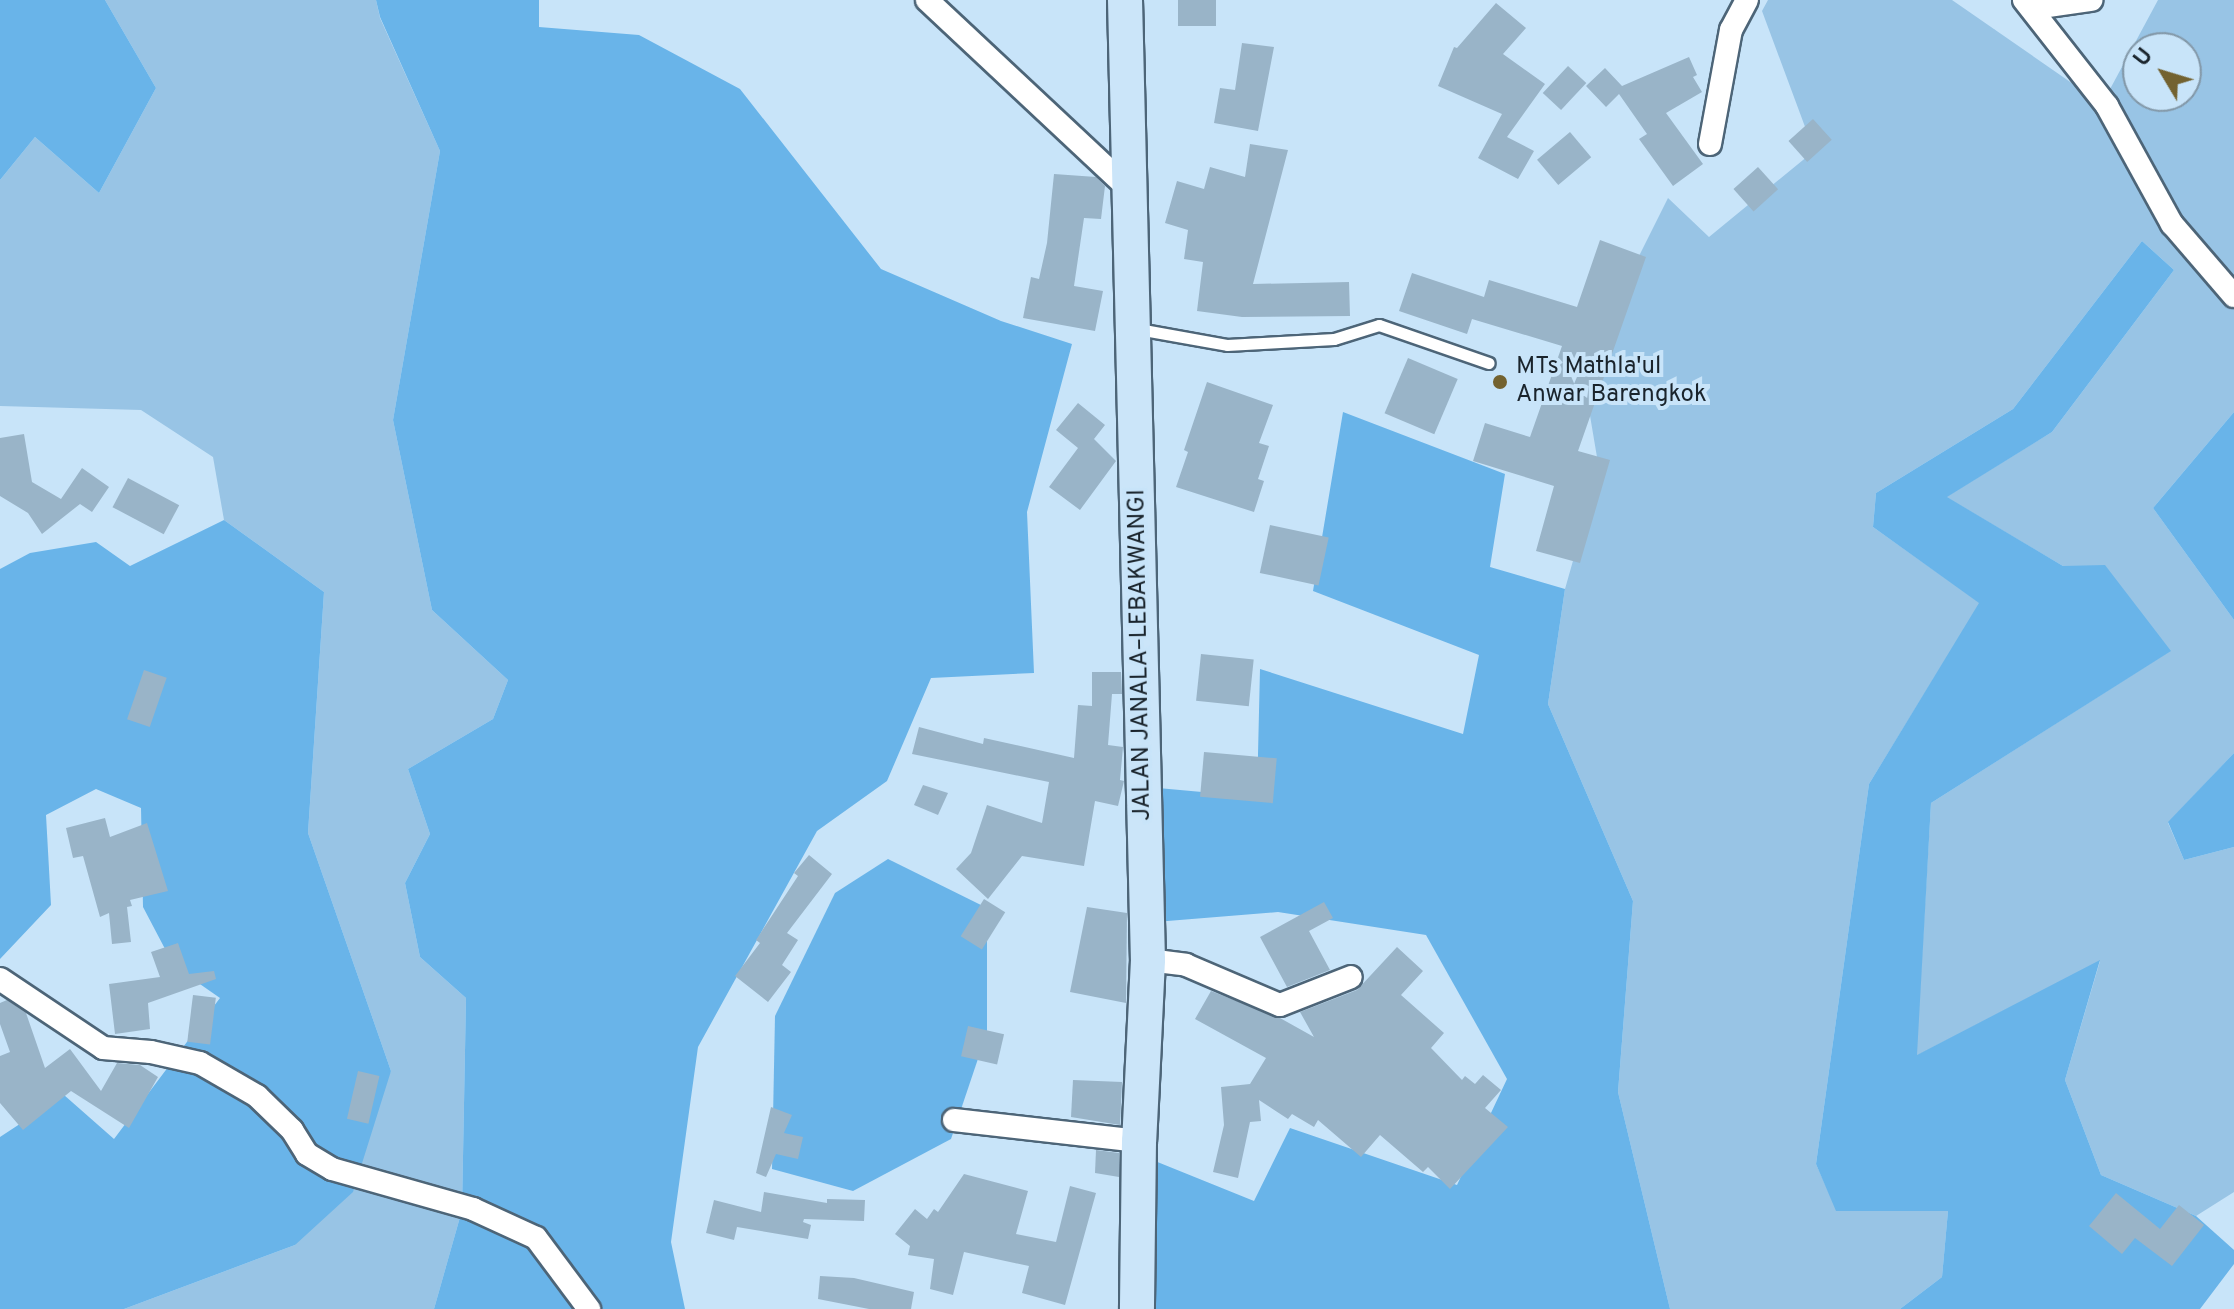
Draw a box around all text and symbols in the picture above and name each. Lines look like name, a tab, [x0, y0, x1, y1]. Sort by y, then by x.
north arrow	[2122, 32, 2202, 112]
text: U	[2129, 44, 2160, 73]
place label: MTs Mathla'ul Anwar Barengkok	[1516, 354, 1707, 410]
marker: MTs Mathla'ul Anwar Barengkok	[1491, 373, 1509, 391]
street label: JALAN JANALA–LEBAKWANGI	[1124, 489, 1158, 821]

